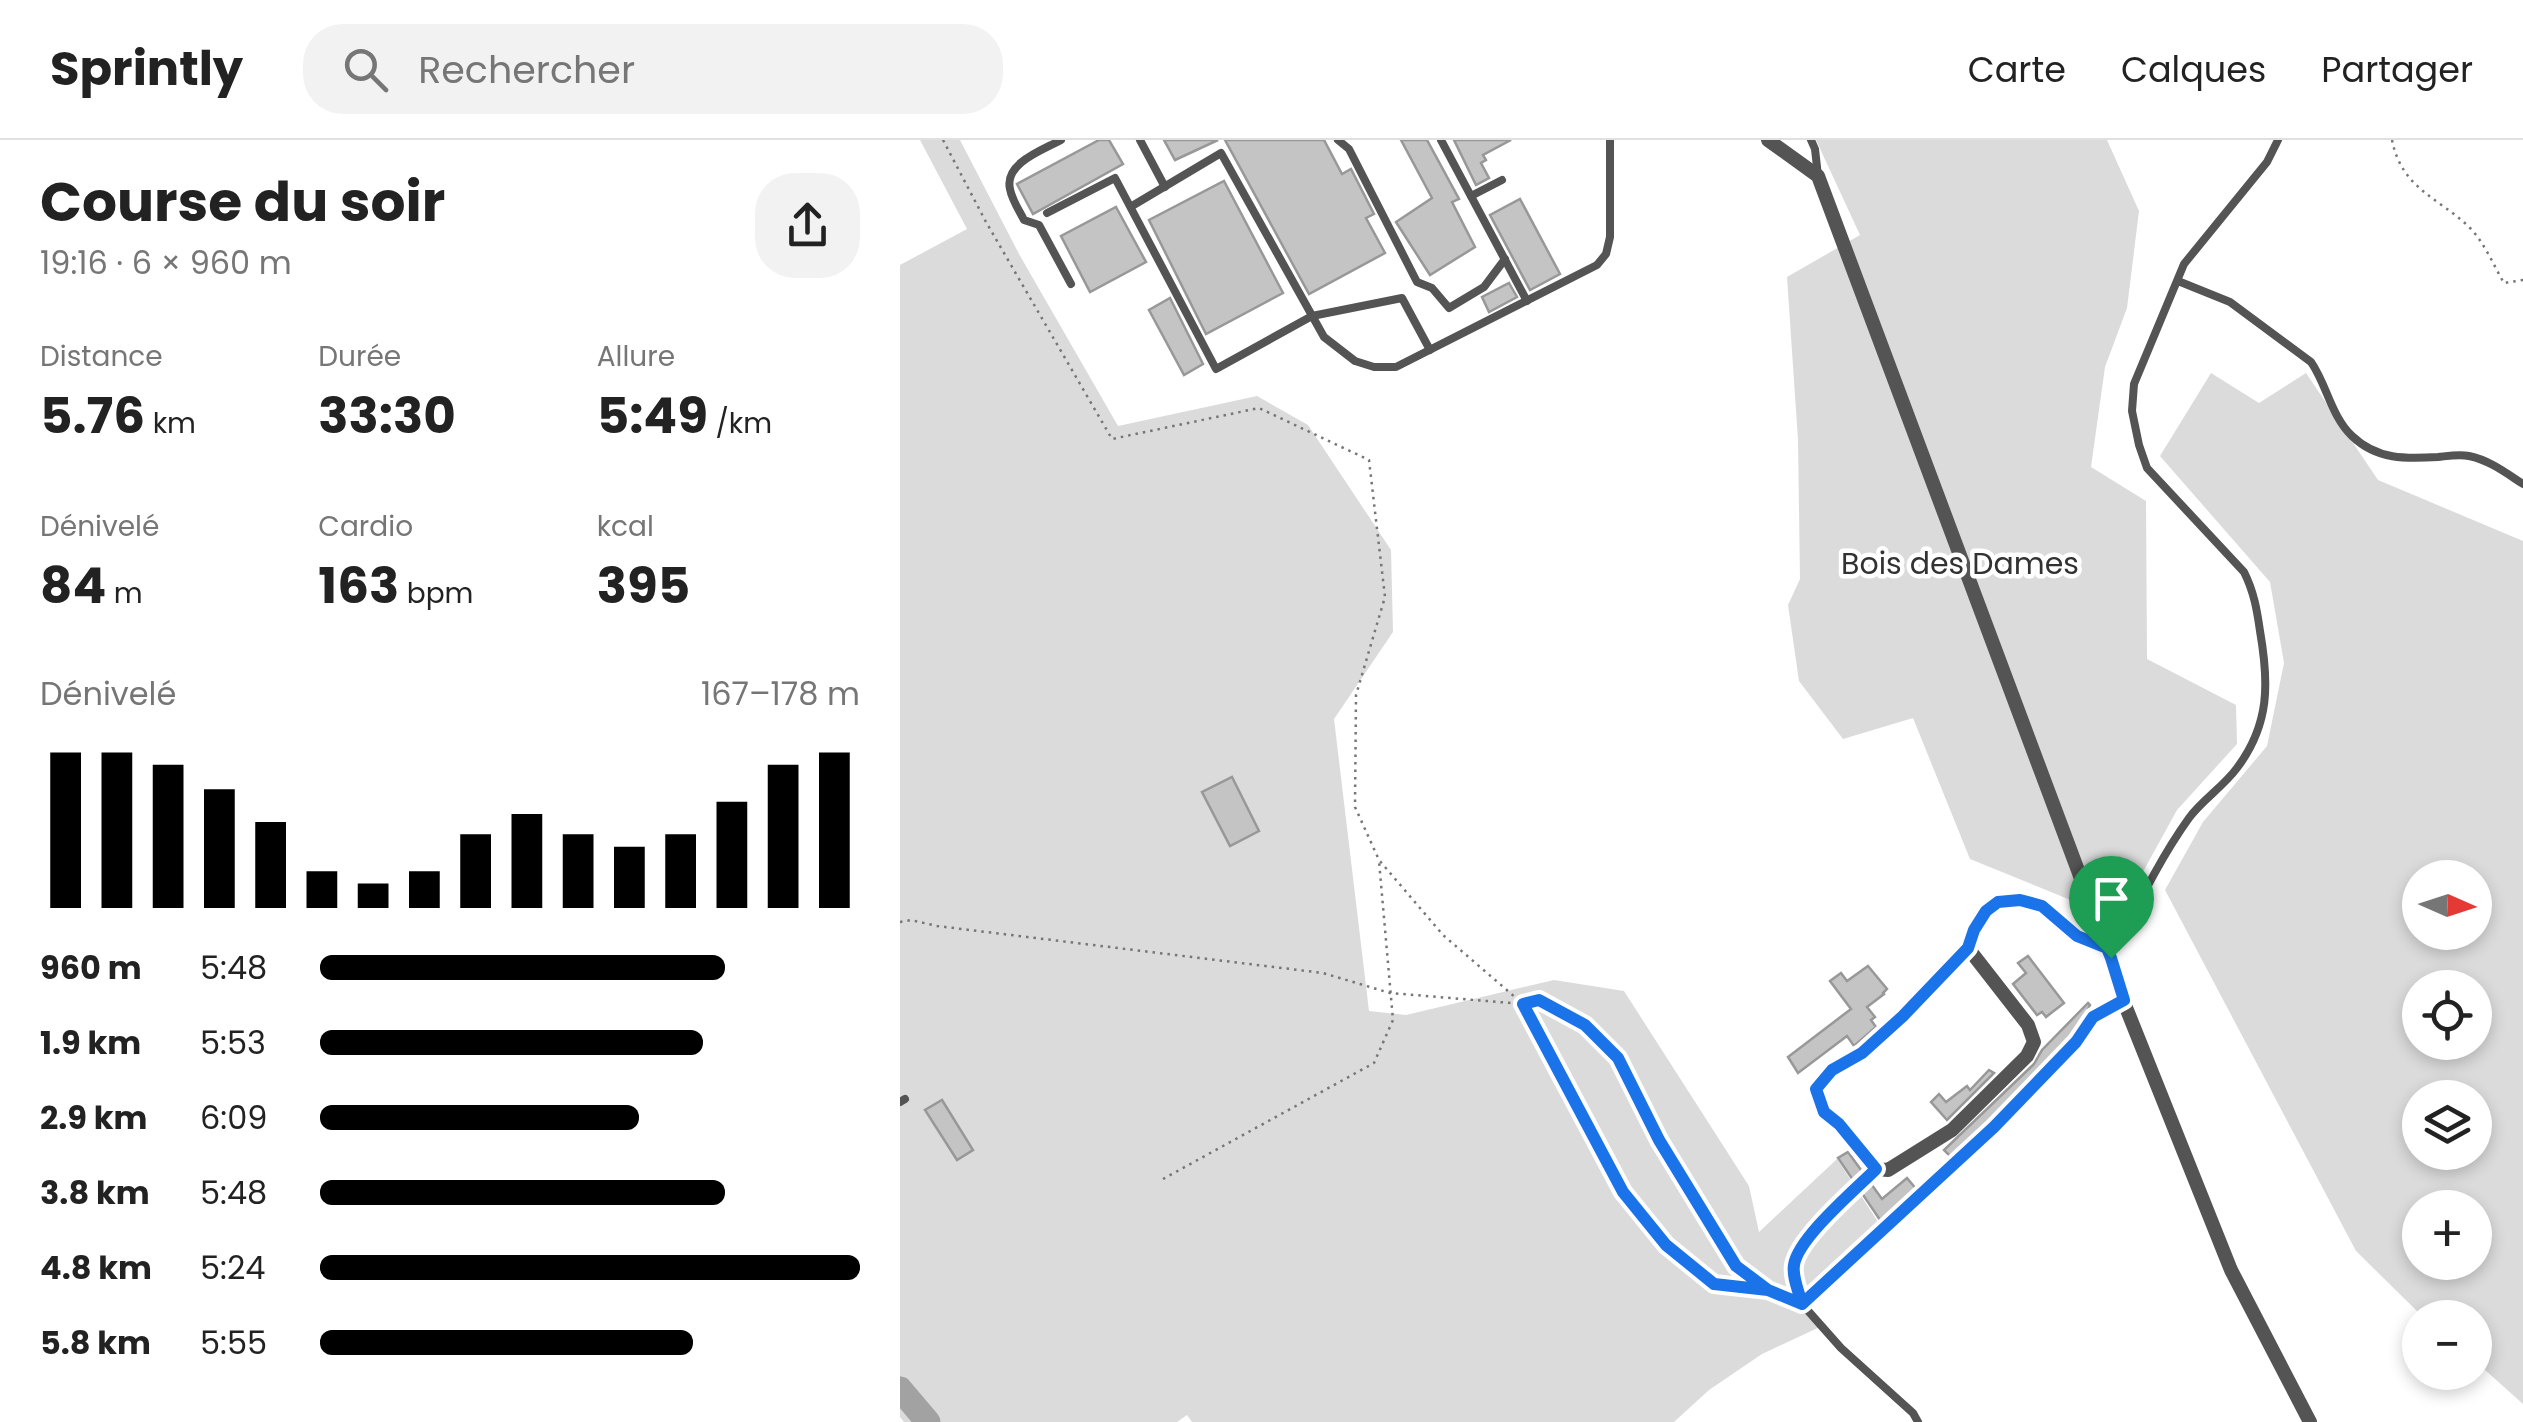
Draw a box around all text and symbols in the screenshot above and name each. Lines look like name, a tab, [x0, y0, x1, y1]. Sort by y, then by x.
search box	[303, 24, 1003, 114]
text: Sprintly	[50, 35, 243, 102]
icon: search	[338, 42, 393, 97]
text: Rechercher	[418, 43, 635, 96]
text: Carte	[1968, 45, 2066, 94]
text: Calques	[2121, 45, 2266, 94]
text: Partager	[2321, 45, 2473, 94]
text: Course du soir	[40, 163, 445, 240]
button: share	[755, 173, 860, 278]
text: 19:16 · 6 × 960 m	[40, 240, 292, 285]
text: Distance	[40, 337, 163, 376]
text: Durée	[318, 337, 401, 376]
text: Allure	[597, 337, 675, 376]
text: 5.76	[40, 380, 145, 451]
text: 33:30	[318, 380, 456, 451]
text: 5:49	[597, 380, 708, 451]
text: km	[145, 404, 196, 443]
text: /km	[708, 404, 772, 443]
text: Dénivelé	[40, 507, 159, 546]
text: Cardio	[318, 507, 413, 546]
text: kcal	[597, 507, 654, 546]
park label: Bois des Dames	[1841, 542, 2079, 585]
text: 84	[40, 550, 106, 621]
text: 163	[318, 550, 399, 621]
text: 395	[597, 550, 690, 621]
text: m	[106, 574, 143, 613]
text: bpm	[399, 574, 473, 613]
text: Dénivelé	[40, 671, 176, 716]
text: 167–178 m	[701, 671, 860, 716]
pin	[2069, 856, 2154, 959]
north arrow	[2402, 860, 2492, 950]
map controls	[2402, 860, 2492, 1390]
icon: arrive	[2084, 871, 2139, 926]
text: 960 m	[40, 945, 142, 990]
text: 5:48	[200, 945, 267, 990]
button: locate	[2402, 970, 2492, 1060]
text: 1.9 km	[40, 1020, 141, 1065]
text: 5:53	[200, 1020, 266, 1065]
button: layers	[2402, 1080, 2492, 1170]
text: 2.9 km	[40, 1095, 147, 1140]
text: 6:09	[200, 1095, 267, 1140]
text: 3.8 km	[40, 1170, 150, 1215]
text: 5:48	[200, 1170, 267, 1215]
button: +	[2402, 1190, 2492, 1280]
text: 4.8 km	[40, 1245, 152, 1290]
text: 5:24	[200, 1245, 265, 1290]
button: −	[2402, 1300, 2492, 1390]
text: 5.8 km	[40, 1320, 151, 1365]
text: 5:55	[200, 1320, 267, 1365]

